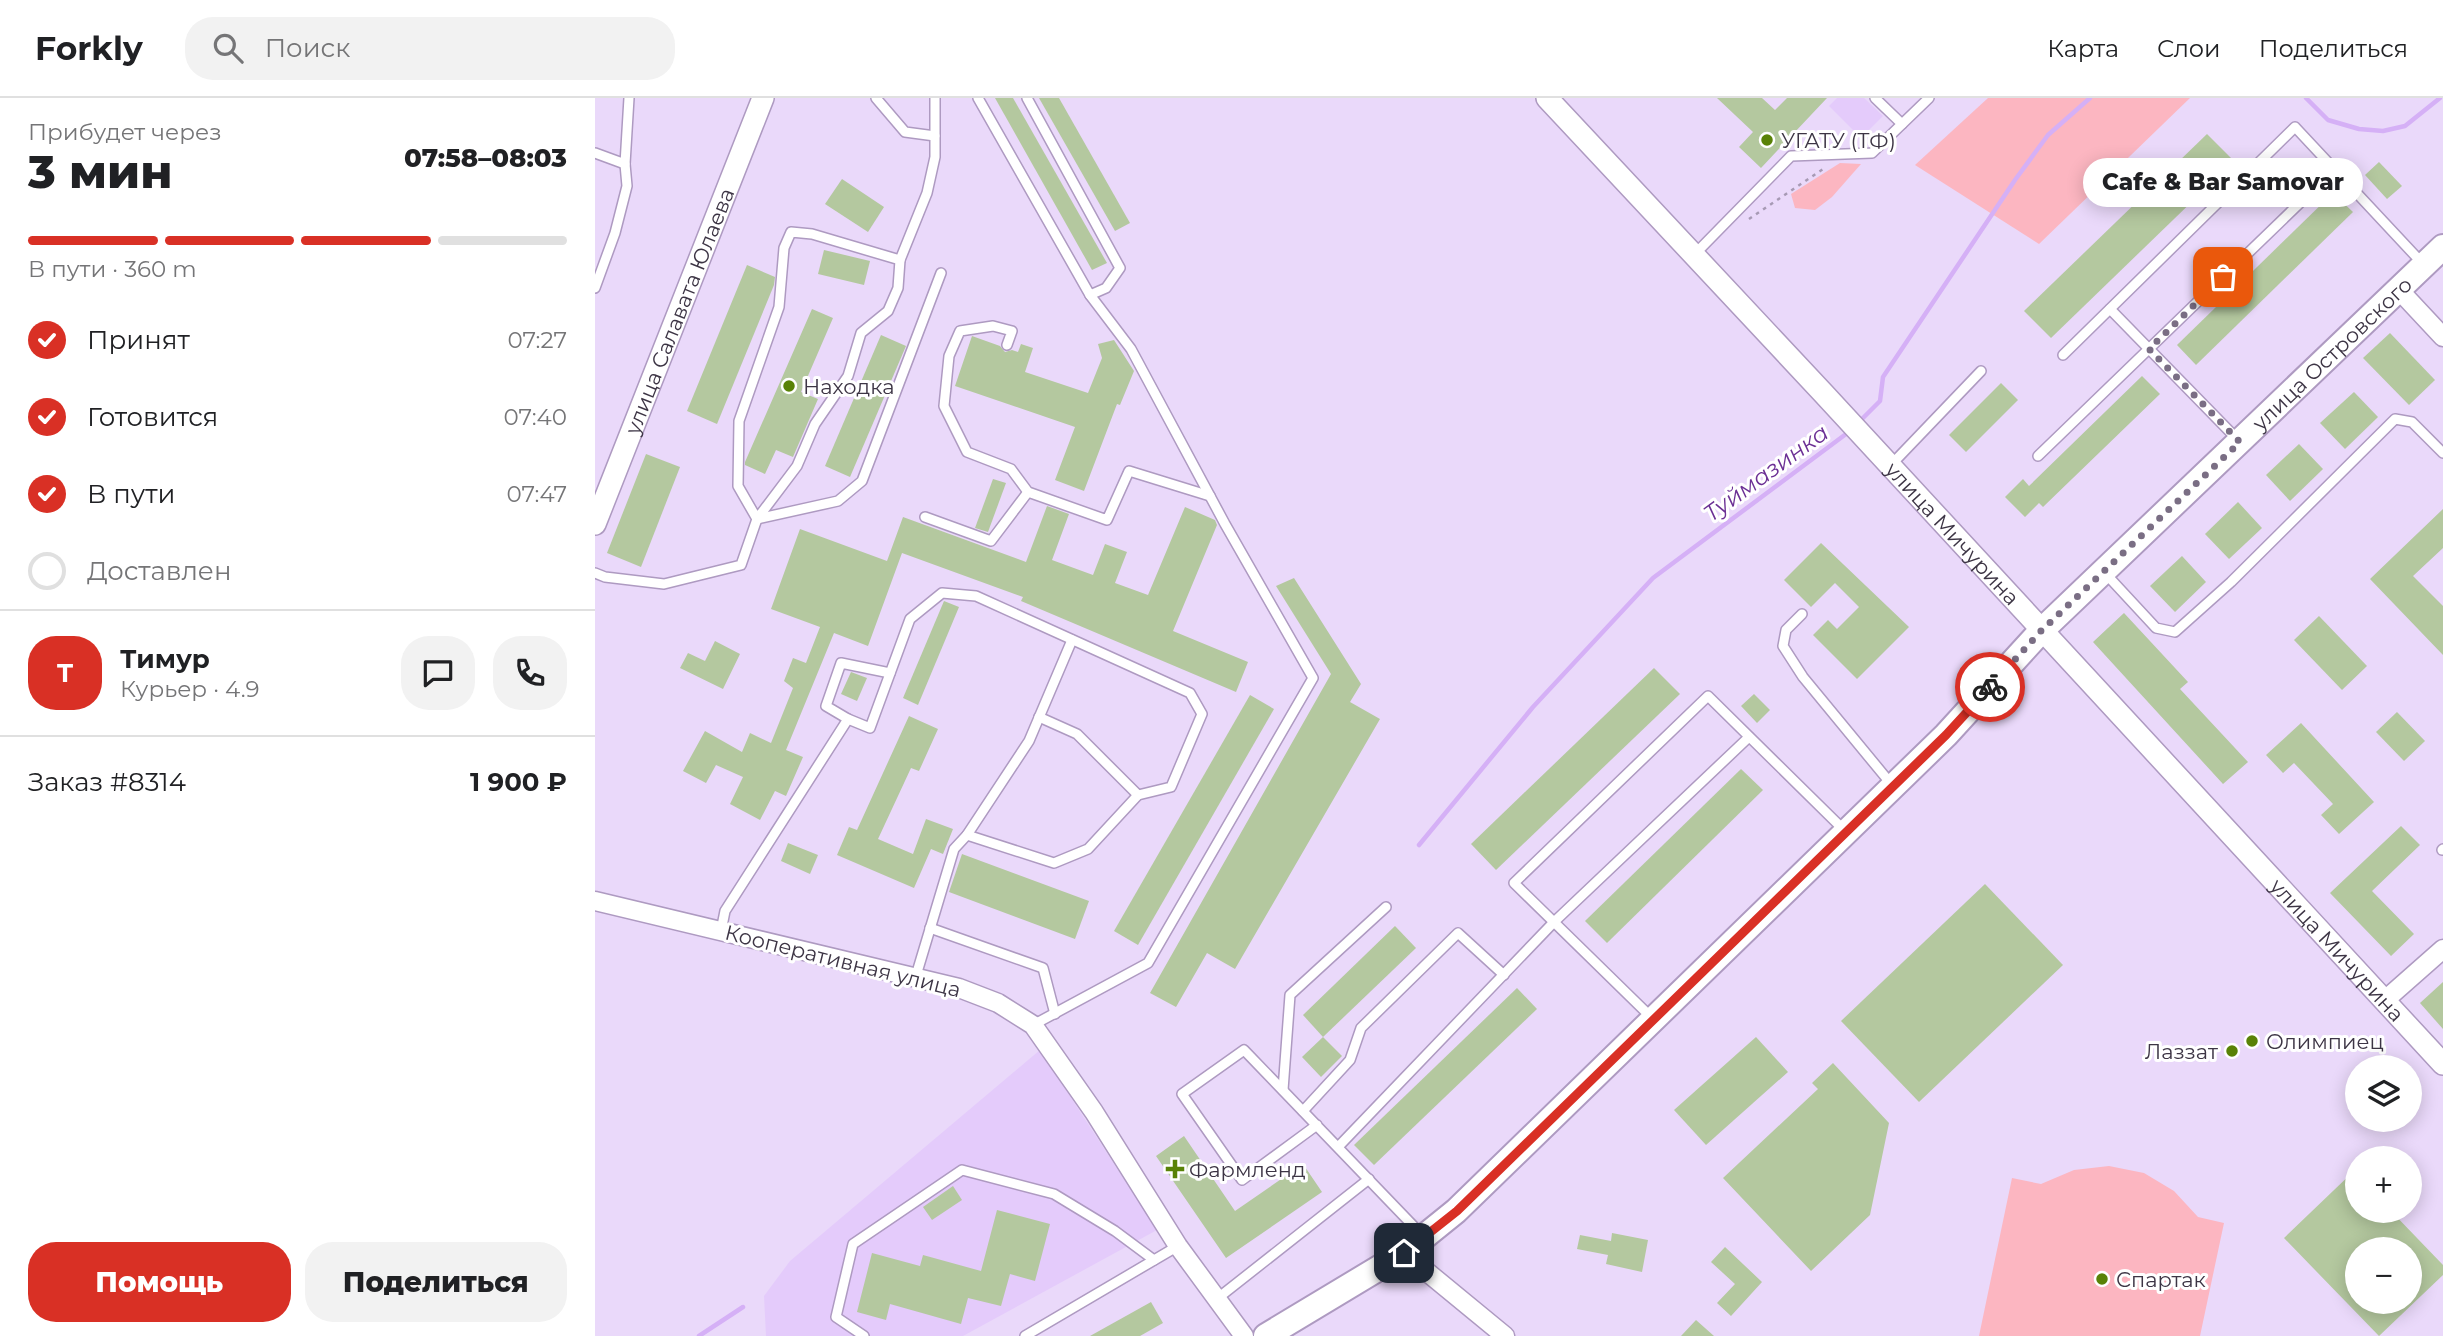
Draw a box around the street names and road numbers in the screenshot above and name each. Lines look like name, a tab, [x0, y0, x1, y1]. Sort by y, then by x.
street label: улица Салавата Юлаева	[619, 184, 739, 439]
street label: улица Островского	[2246, 271, 2417, 436]
street label: улица Мичурина	[1880, 456, 2025, 610]
street label: улица Мичурина	[2265, 872, 2410, 1026]
street label: Кооперативная улица	[723, 920, 963, 1002]

